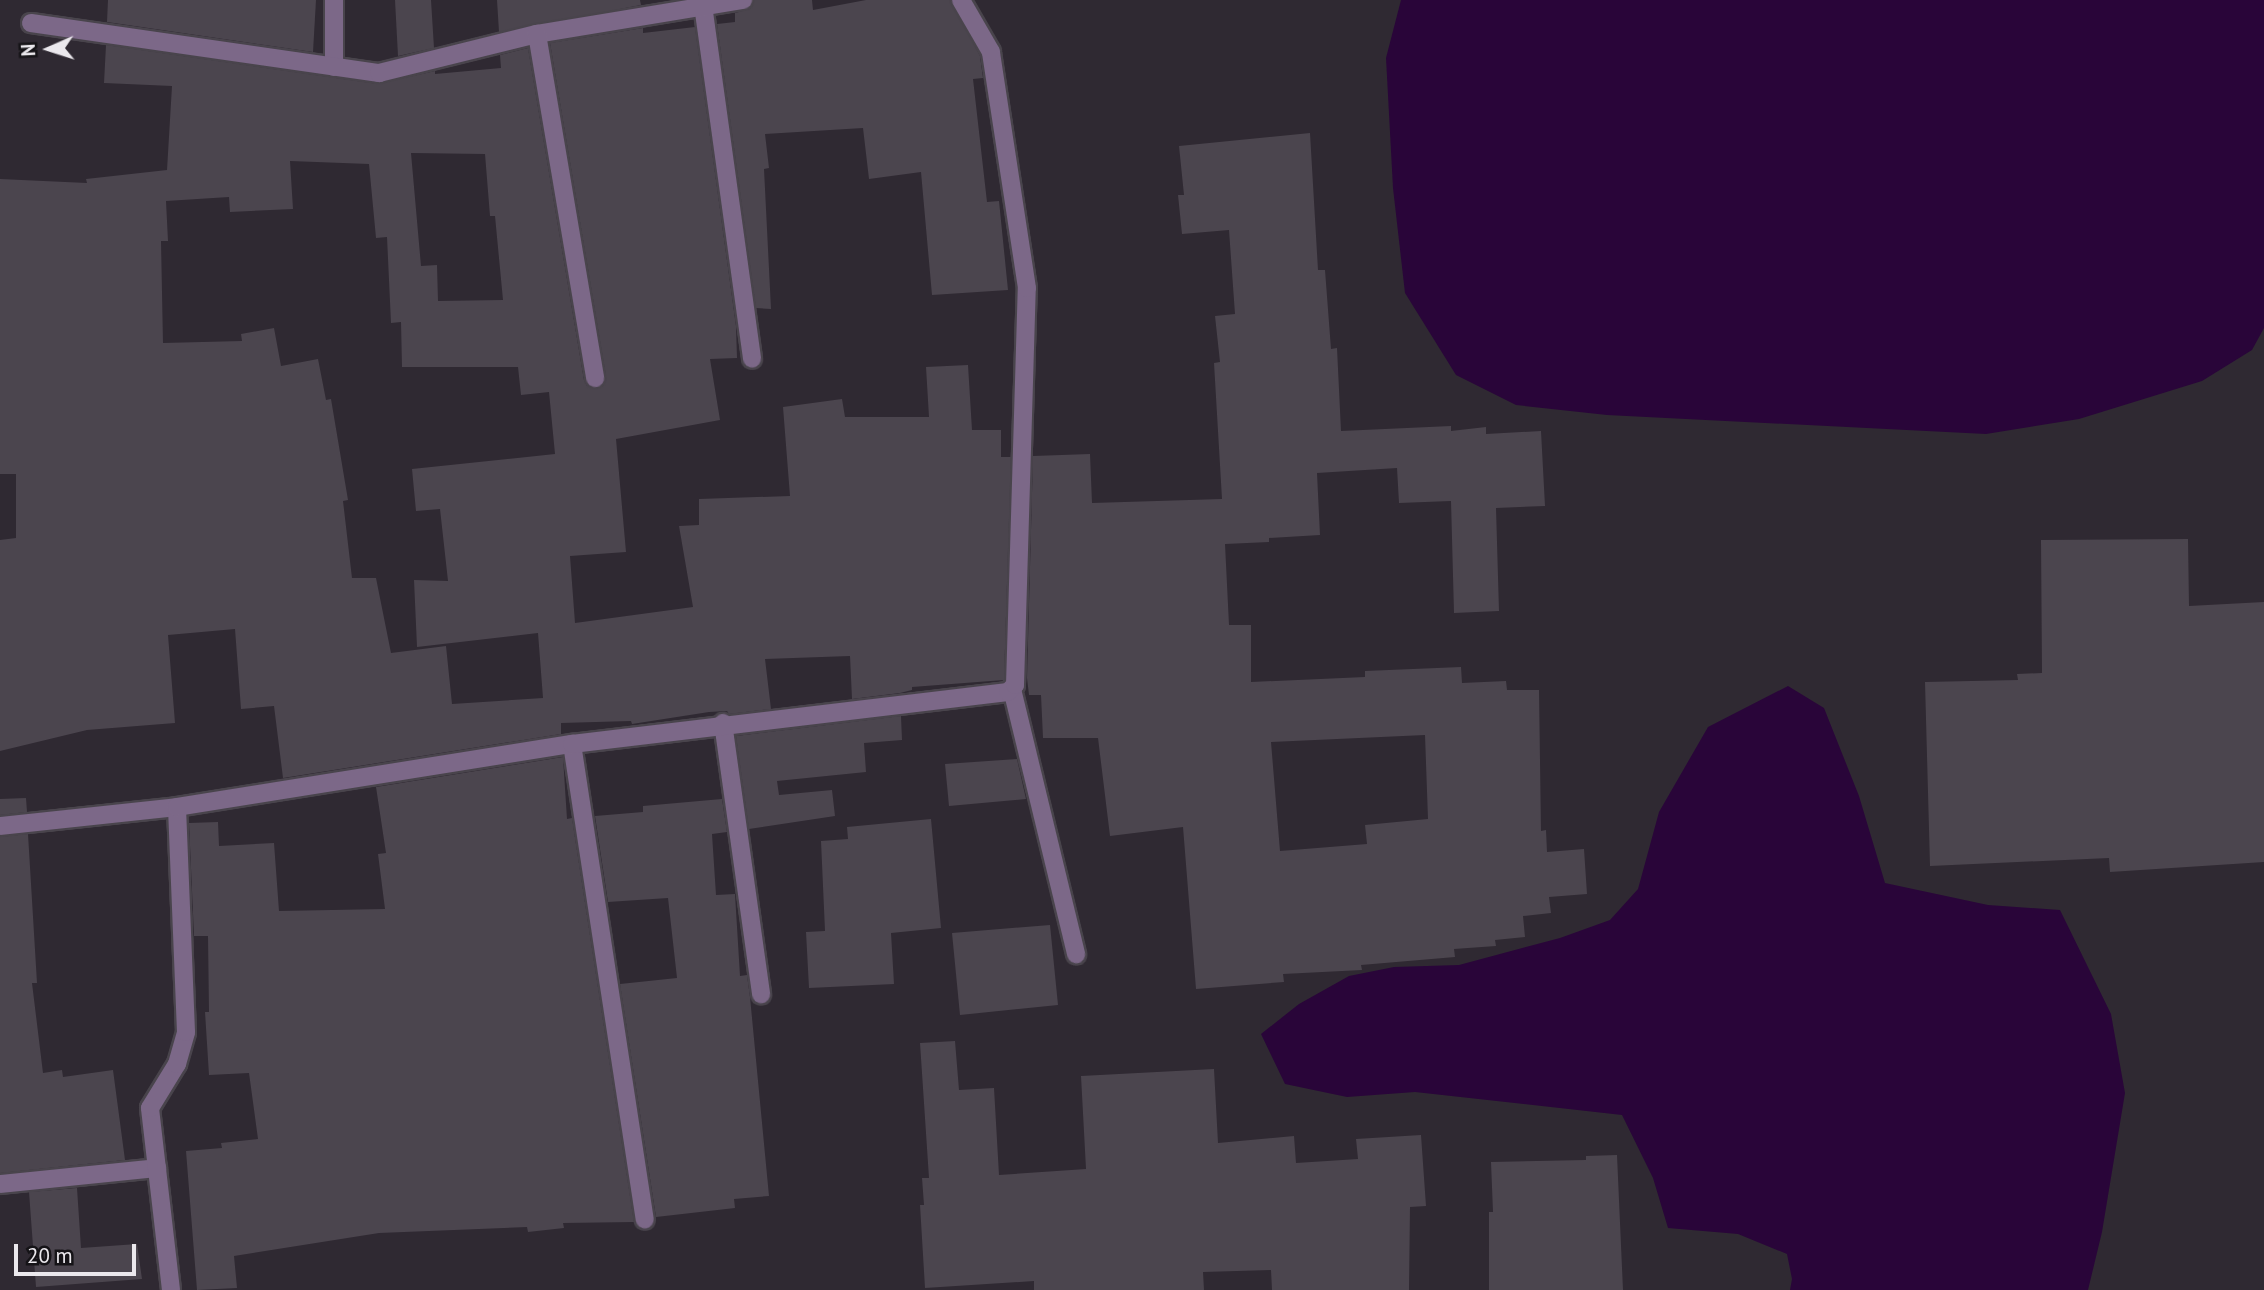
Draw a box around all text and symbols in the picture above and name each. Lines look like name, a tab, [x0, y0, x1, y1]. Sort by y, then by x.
north arrow	[14, 14, 84, 84]
text: N	[16, 43, 40, 57]
scale bar	[18, 1230, 140, 1274]
text: 20 m	[27, 1242, 73, 1269]

